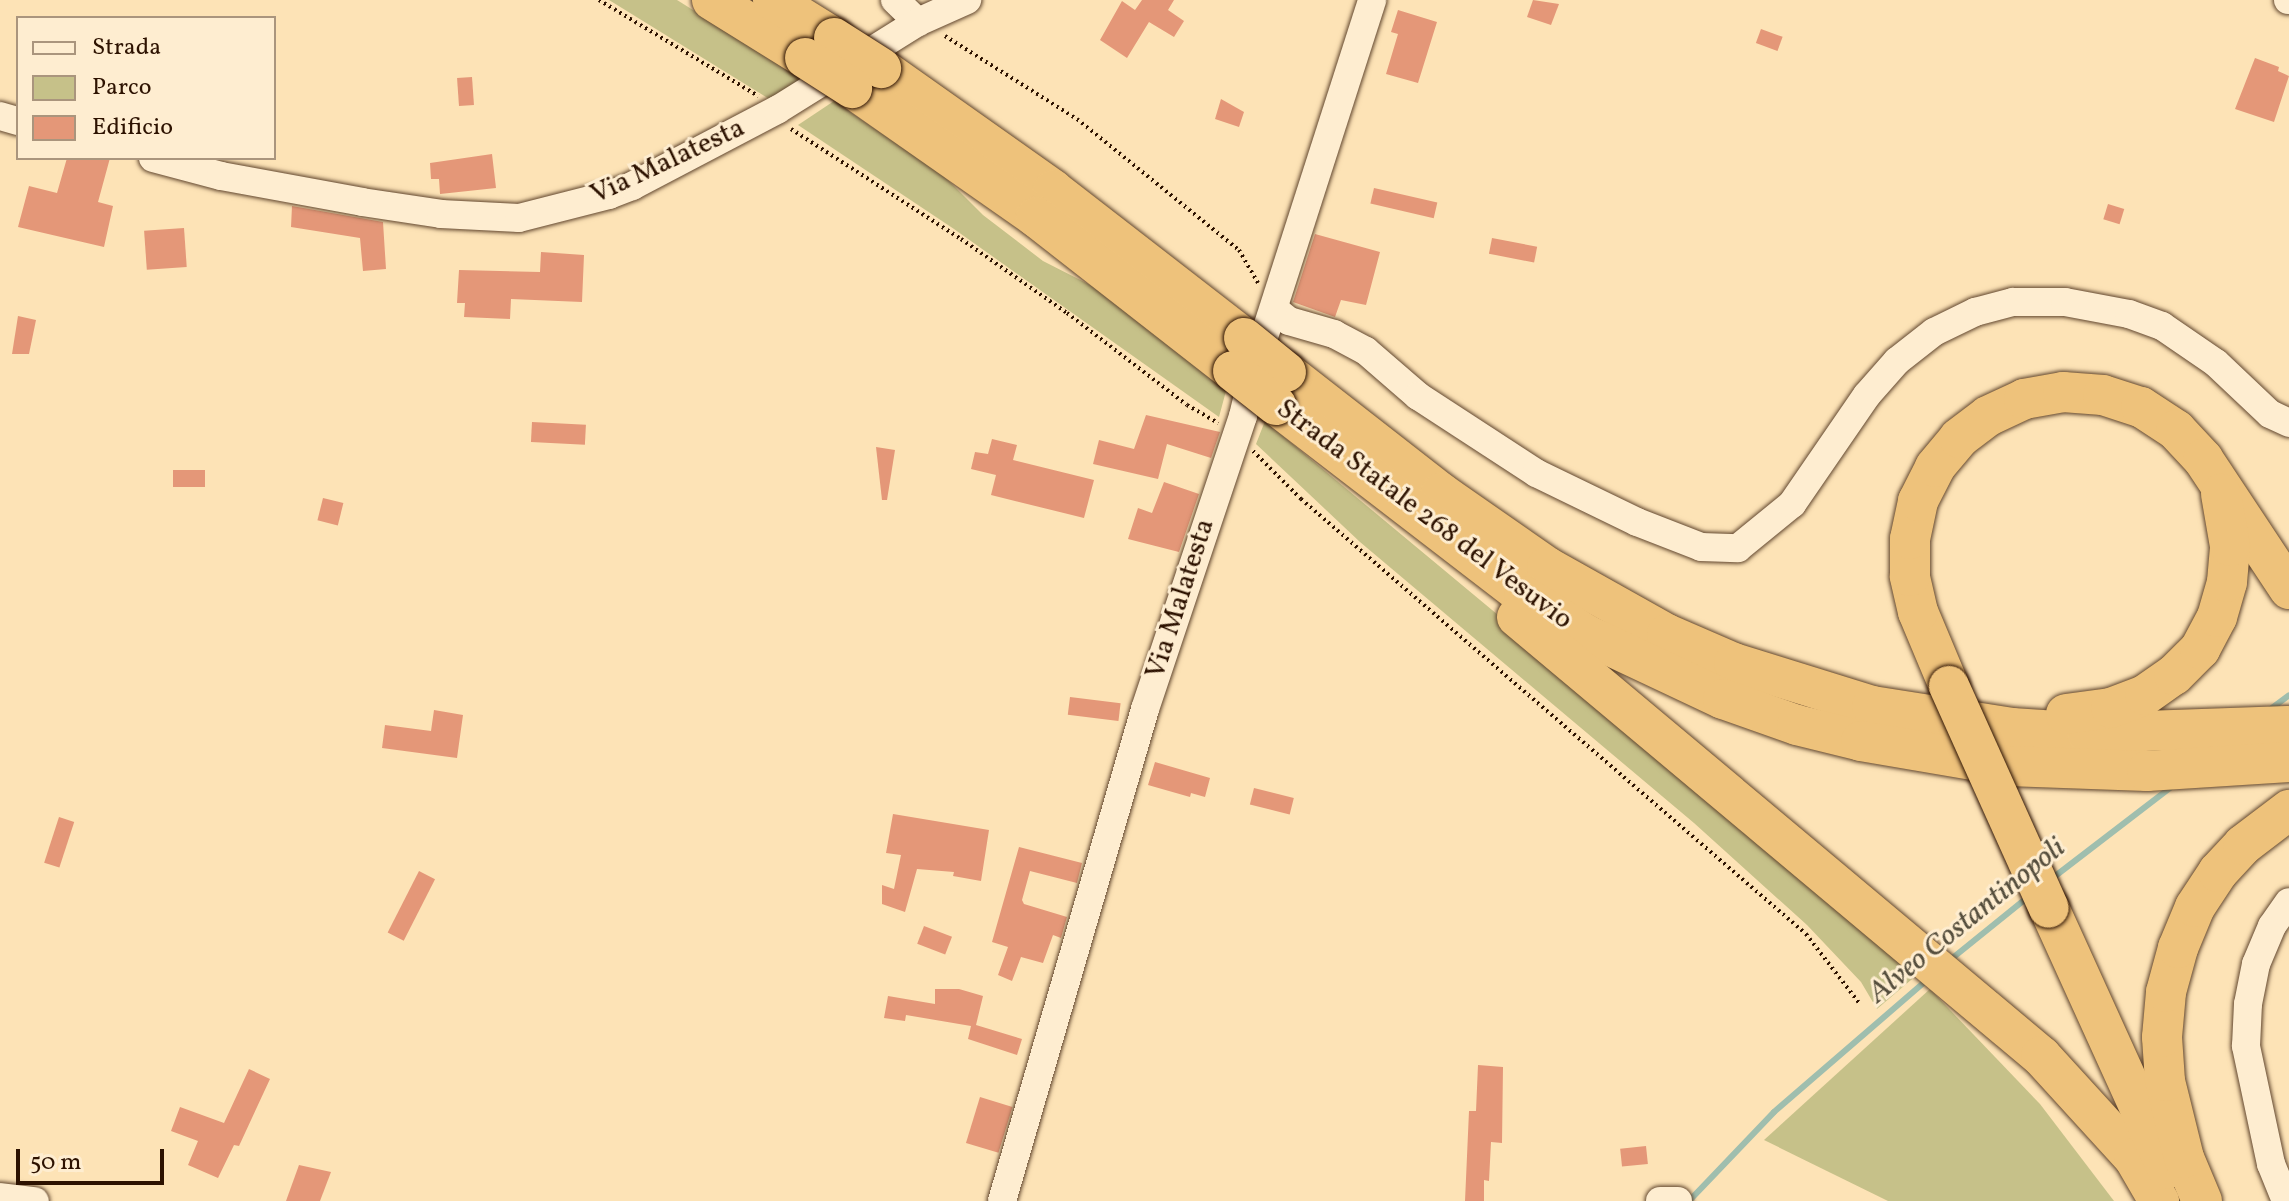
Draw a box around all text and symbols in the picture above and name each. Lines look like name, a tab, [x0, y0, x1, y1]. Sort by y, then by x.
legend	[16, 16, 276, 160]
text: Strada	[92, 31, 161, 65]
text: Parco	[92, 71, 151, 105]
text: Edificio	[92, 111, 173, 145]
street label: Via Malatesta	[586, 112, 750, 212]
street label: Strada Statale 268 del Vesuvio	[1269, 392, 1579, 638]
street label: Via Malatesta	[1139, 515, 1223, 683]
water label: Alveo Costantinopoli	[1861, 831, 2073, 1011]
scale bar	[20, 1133, 168, 1183]
text: 50 m	[30, 1146, 82, 1180]

